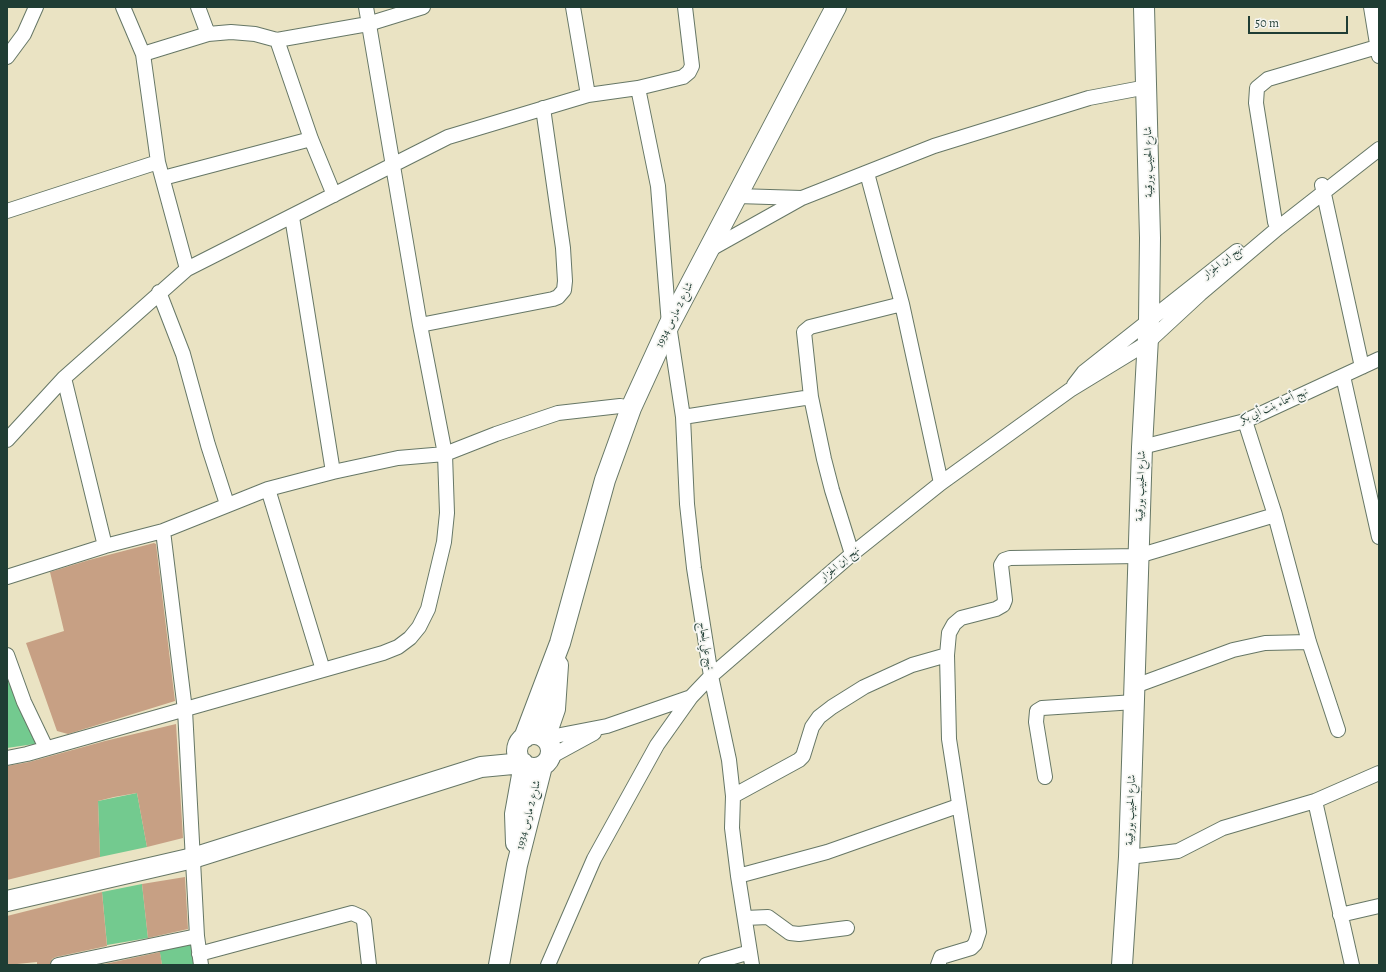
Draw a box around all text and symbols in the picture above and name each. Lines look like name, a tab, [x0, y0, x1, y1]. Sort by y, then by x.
scale bar	[1250, 8, 1350, 34]
text: 50 m	[1255, 15, 1279, 31]
street label: شارع الحبيب بورقيبة	[1142, 126, 1156, 198]
street label: نهج ابن الجزار	[1200, 242, 1246, 282]
street label: شارع 2 مارس 1934	[653, 280, 697, 350]
street label: نهج أسماء بنت أبي بكر	[1238, 385, 1310, 427]
street label: شارع الحبيب بورقيبة	[1133, 450, 1149, 522]
street label: نهج ابن الجزار	[817, 544, 863, 584]
street label: نهج علي بلحاج	[695, 621, 717, 671]
street label: شارع الحبيب بورقيبة	[1123, 774, 1139, 846]
street label: شارع 2 مارس 1934	[514, 779, 544, 851]

